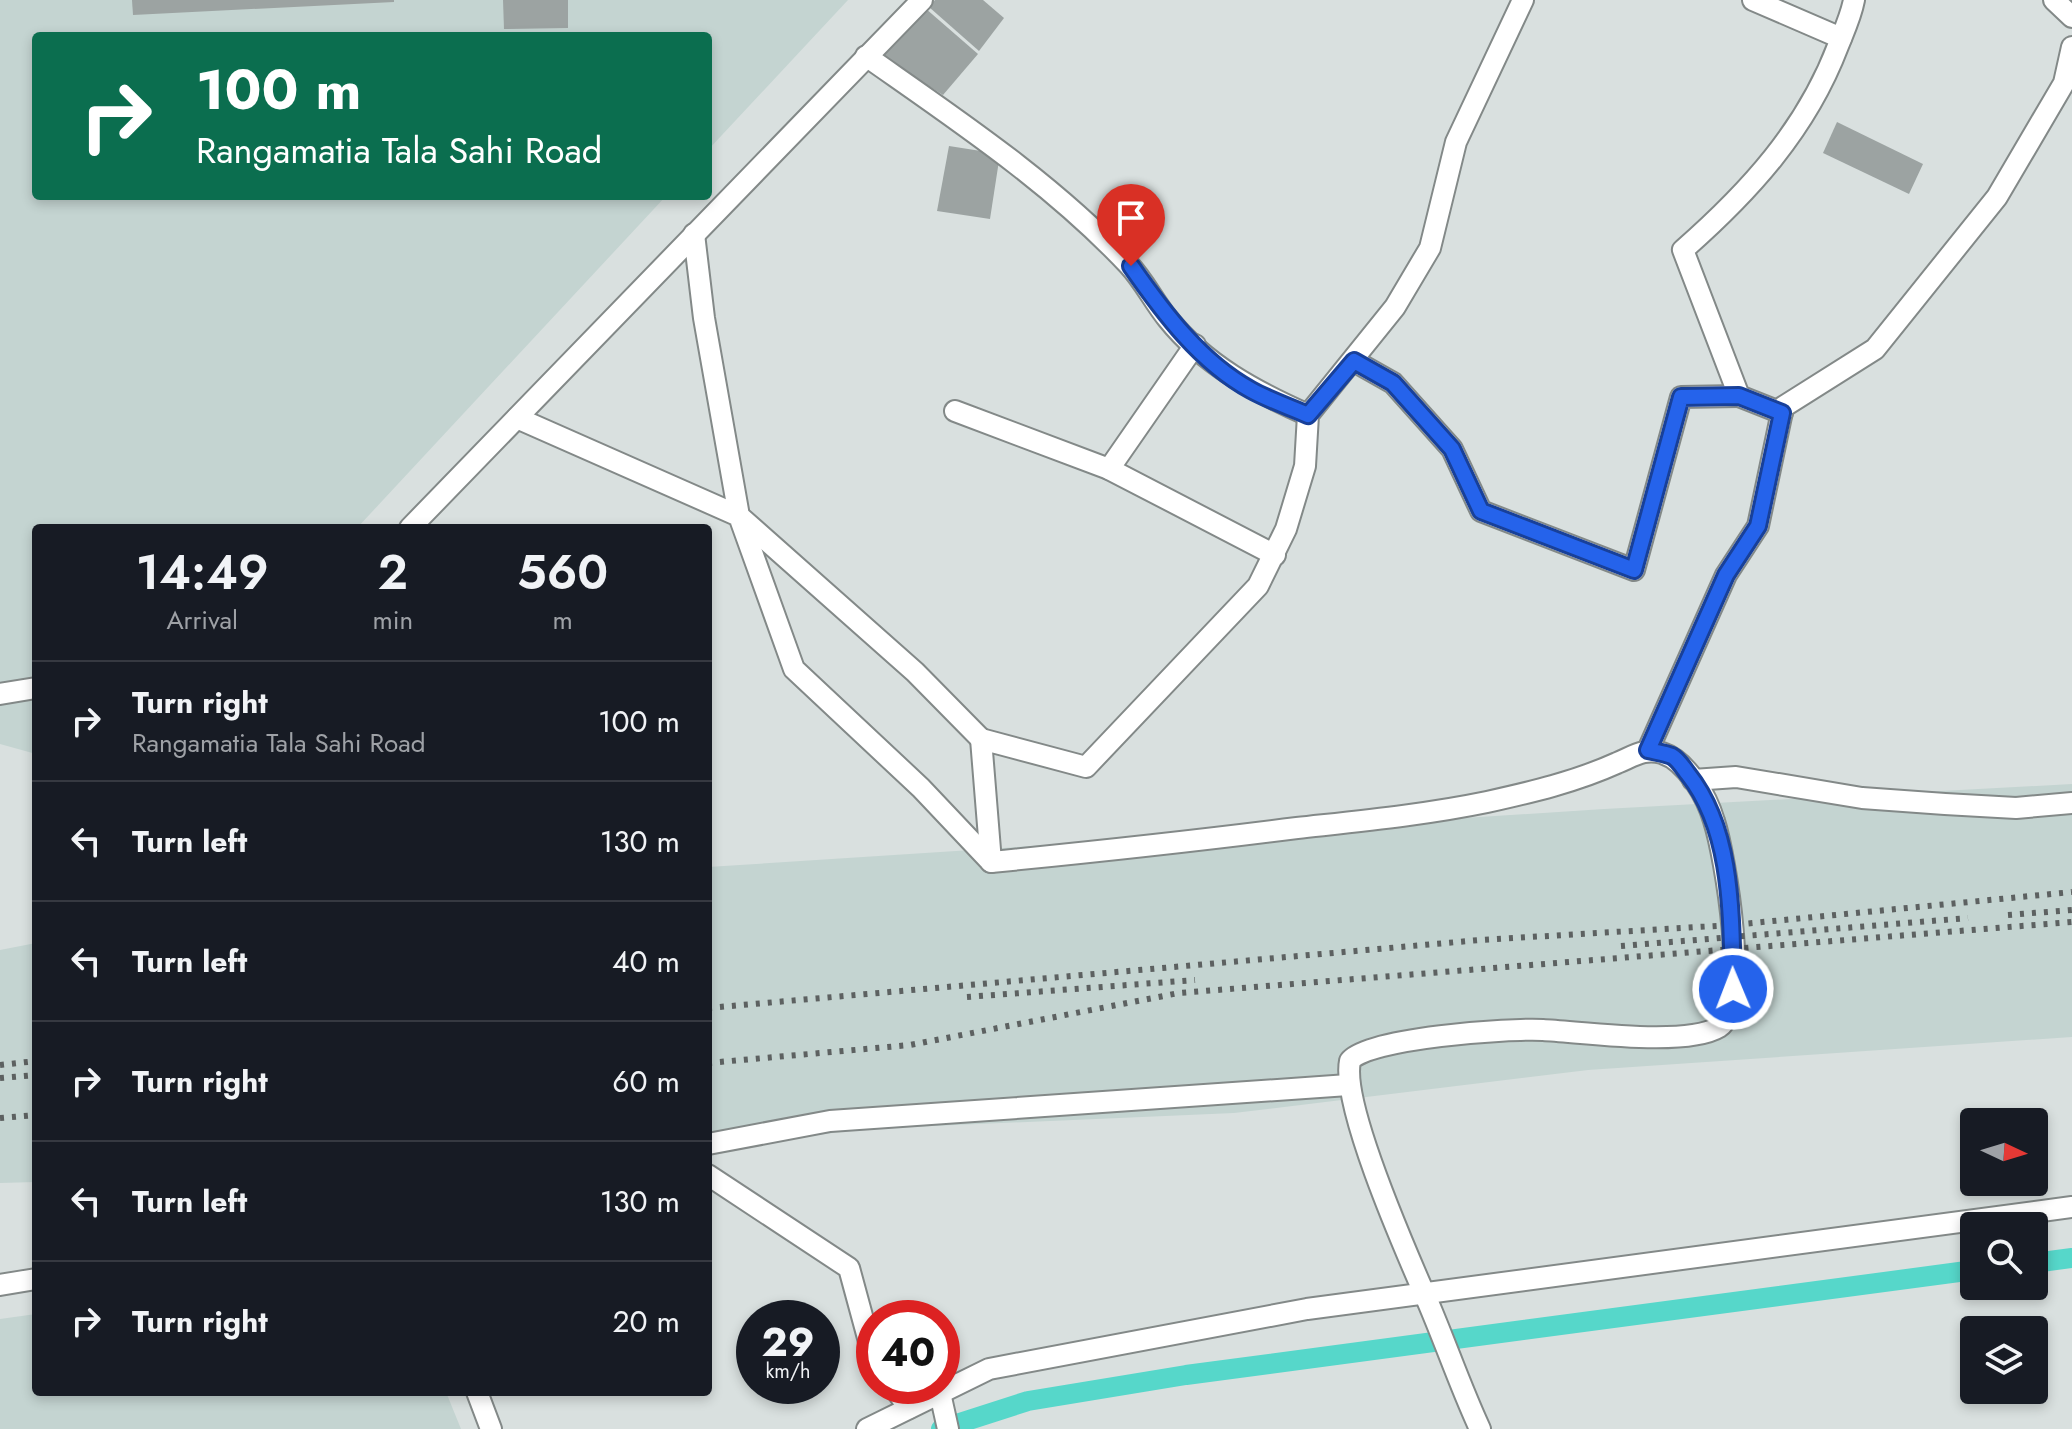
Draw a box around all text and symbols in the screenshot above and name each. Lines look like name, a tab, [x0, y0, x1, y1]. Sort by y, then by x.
text: 100 m	[196, 49, 361, 130]
icon: right	[64, 64, 168, 168]
text: Rangamatia Tala Sahi Road	[196, 124, 602, 176]
pin	[1097, 184, 1165, 266]
icon: arrive	[1109, 196, 1153, 240]
text: 14:49	[136, 538, 269, 607]
text: 2	[378, 538, 408, 607]
text: 560	[517, 538, 608, 607]
text: Arrival	[166, 601, 238, 639]
text: min	[372, 601, 413, 639]
text: m	[552, 601, 573, 639]
text: Turn right	[132, 681, 268, 724]
icon: right	[64, 699, 108, 743]
text: 100 m	[598, 700, 680, 743]
text: Rangamatia Tala Sahi Road	[132, 724, 425, 762]
icon: left	[64, 819, 108, 863]
text: Turn left	[132, 820, 247, 863]
text: 130 m	[600, 820, 680, 863]
icon: left	[64, 939, 108, 983]
text: Turn left	[132, 940, 247, 983]
text: 40 m	[612, 940, 680, 983]
position arrow	[1691, 947, 1775, 1031]
icon: right	[64, 1059, 108, 1103]
text: Turn right	[132, 1060, 268, 1103]
text: 60 m	[612, 1060, 680, 1103]
north arrow	[1960, 1108, 2048, 1196]
map controls	[1960, 1108, 2048, 1404]
icon: left	[64, 1179, 108, 1223]
text: Turn left	[132, 1180, 247, 1223]
text: 130 m	[600, 1180, 680, 1223]
button: search	[1960, 1212, 2048, 1300]
icon: right	[64, 1299, 108, 1343]
text: Turn right	[132, 1300, 268, 1343]
text: 20 m	[613, 1300, 680, 1343]
speed limit sign: 40	[856, 1300, 960, 1404]
text: 29	[762, 1313, 815, 1371]
button: layers	[1960, 1316, 2048, 1404]
text: km/h	[765, 1357, 811, 1386]

